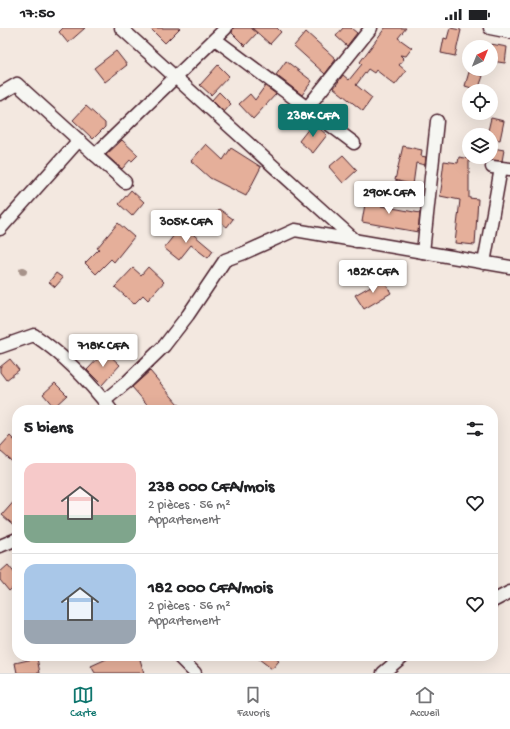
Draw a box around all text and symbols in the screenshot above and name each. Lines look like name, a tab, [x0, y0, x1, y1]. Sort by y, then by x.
text: 17:50	[20, 5, 55, 23]
north arrow	[462, 40, 498, 76]
map controls	[462, 40, 498, 164]
button: locate	[462, 84, 498, 120]
pin: 238K CFA	[272, 104, 354, 138]
text: 238K CFA	[287, 109, 339, 124]
button: layers	[462, 128, 498, 164]
pin: 290K CFA	[348, 181, 430, 215]
text: 290K CFA	[363, 186, 415, 201]
pin: 305K CFA	[145, 210, 227, 244]
text: 305K CFA	[160, 215, 212, 230]
pin: 182K CFA	[332, 260, 414, 294]
text: 182K CFA	[348, 265, 398, 280]
pin: 718K CFA	[62, 334, 144, 368]
text: 718K CFA	[78, 339, 128, 354]
icon: filters	[464, 418, 486, 440]
text: 5 biens	[24, 419, 73, 439]
text: 238 000 CFA/mois	[148, 478, 274, 498]
icon: home	[56, 479, 104, 527]
icon: heart	[464, 492, 486, 514]
text: 2 pièces · 56 m²	[148, 498, 230, 513]
text: Appartement	[148, 513, 220, 528]
text: 182 000 CFA/mois	[148, 579, 272, 599]
icon: home	[56, 580, 104, 628]
icon: heart	[464, 593, 486, 615]
text: 2 pièces · 56 m²	[148, 599, 230, 614]
text: Appartement	[148, 614, 220, 629]
tab: Carte	[70, 684, 96, 720]
tab: Favoris	[237, 684, 270, 720]
tab: Accueil	[410, 684, 440, 720]

